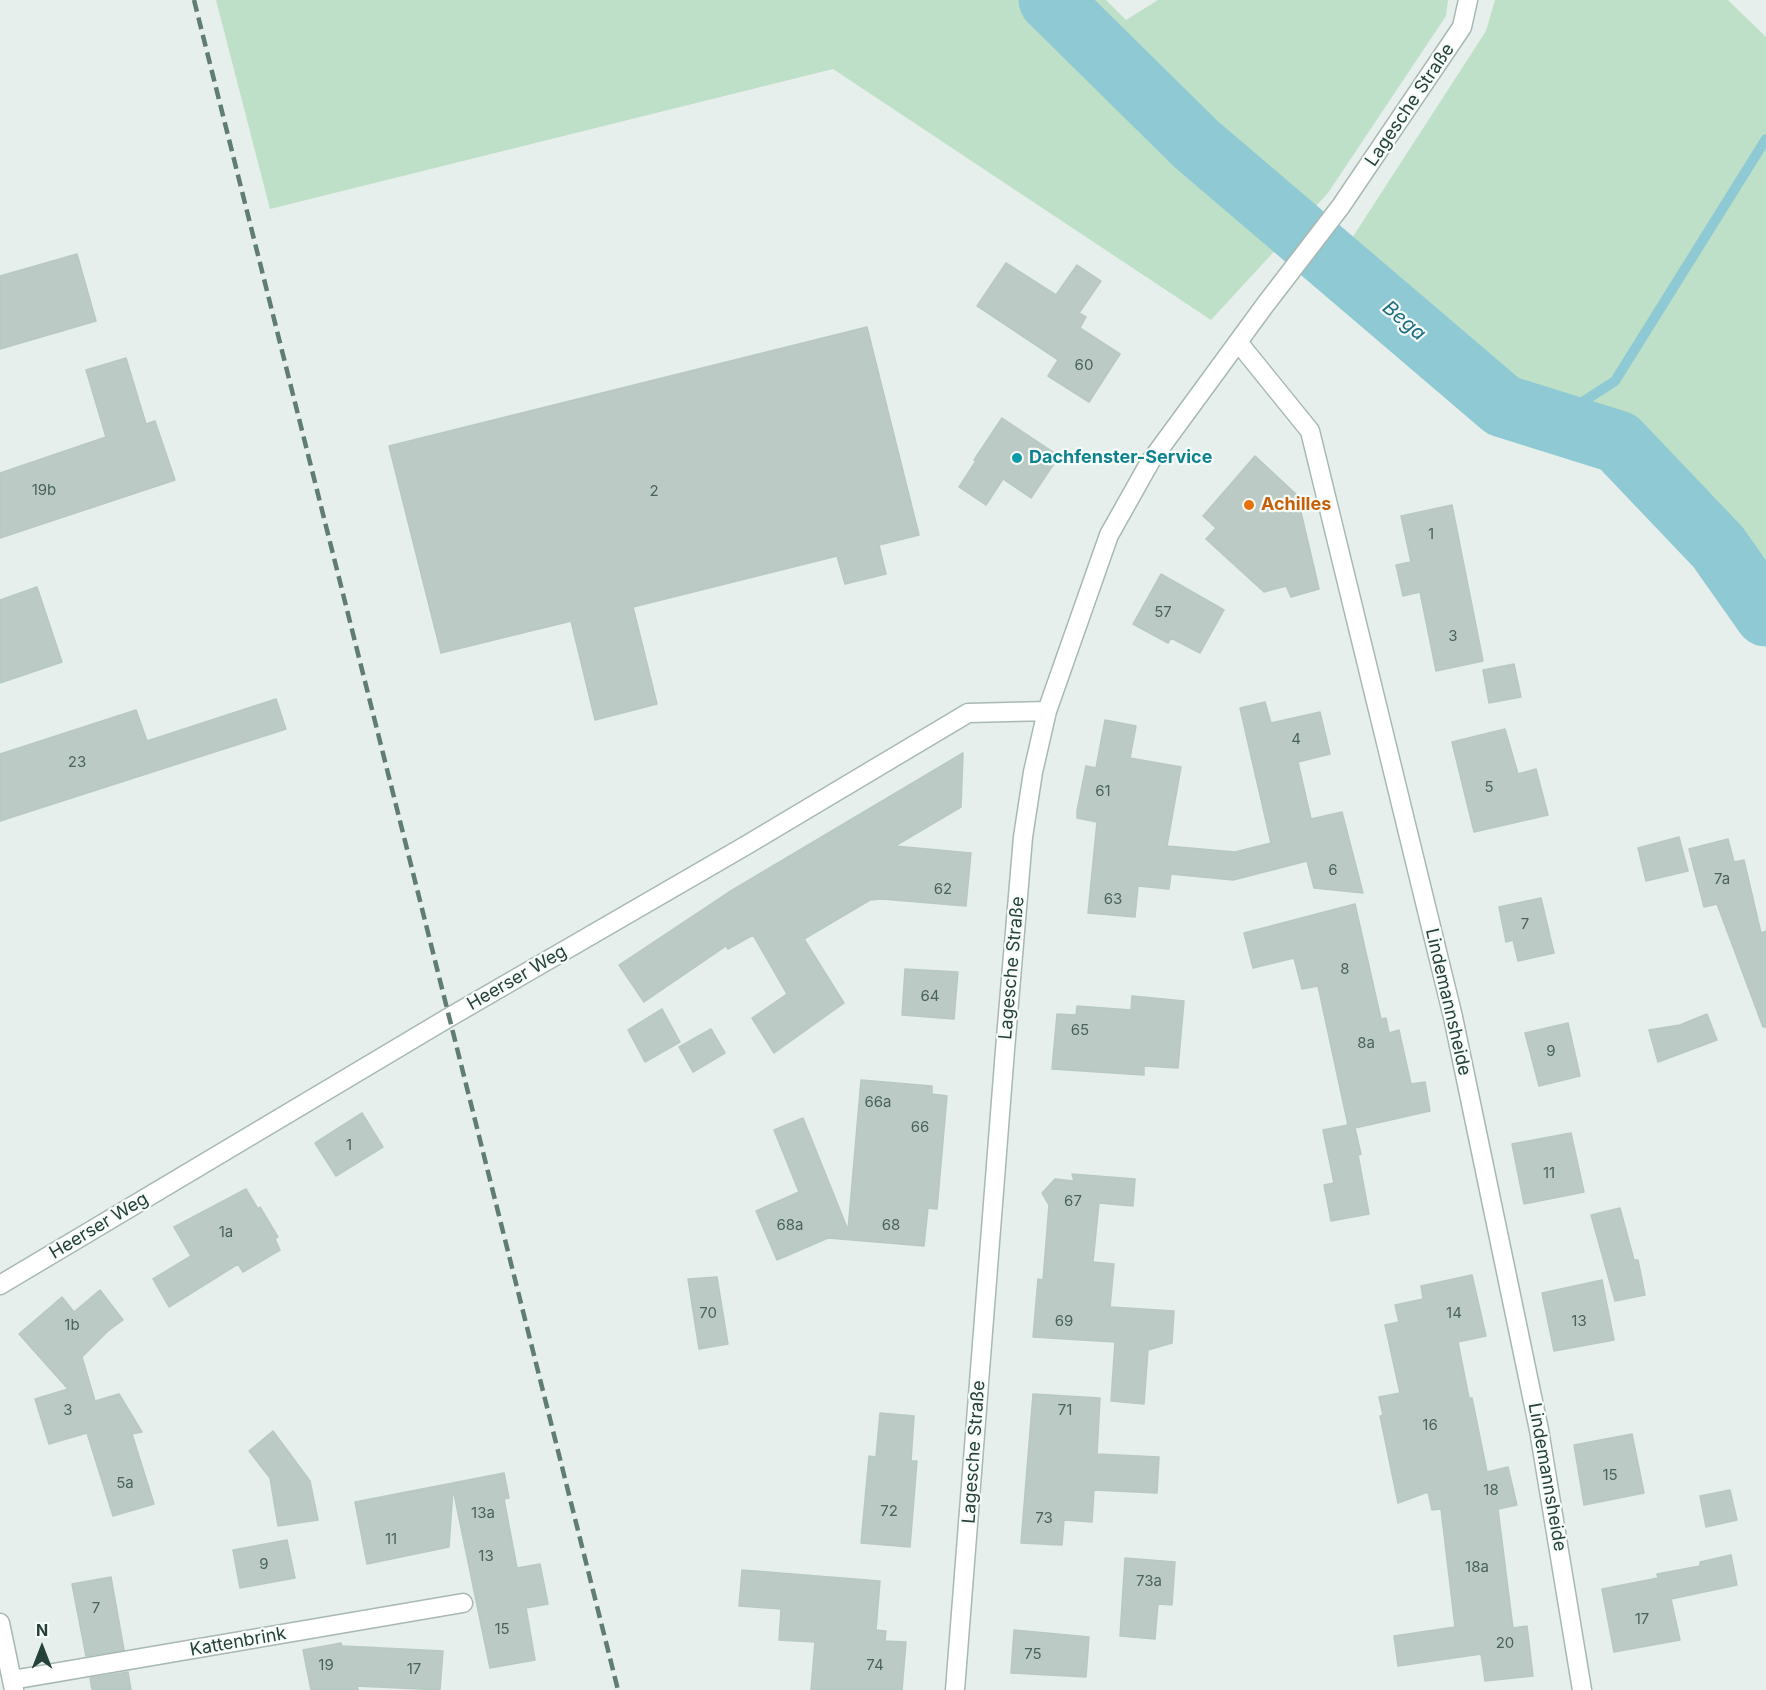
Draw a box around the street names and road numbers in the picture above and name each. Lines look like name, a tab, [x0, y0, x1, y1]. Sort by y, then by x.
street label: Lagesche Straße	[1361, 39, 1459, 171]
street label: Lagesche Straße	[995, 895, 1029, 1041]
street label: Lindemannsheide	[1421, 926, 1475, 1078]
street label: Heerser Weg	[463, 941, 571, 1015]
street label: Heerser Weg	[46, 1188, 152, 1264]
street label: Lagesche Straße	[958, 1380, 990, 1524]
street label: Lindemannsheide	[1523, 1401, 1571, 1553]
street label: Kattenbrink	[188, 1623, 288, 1661]

